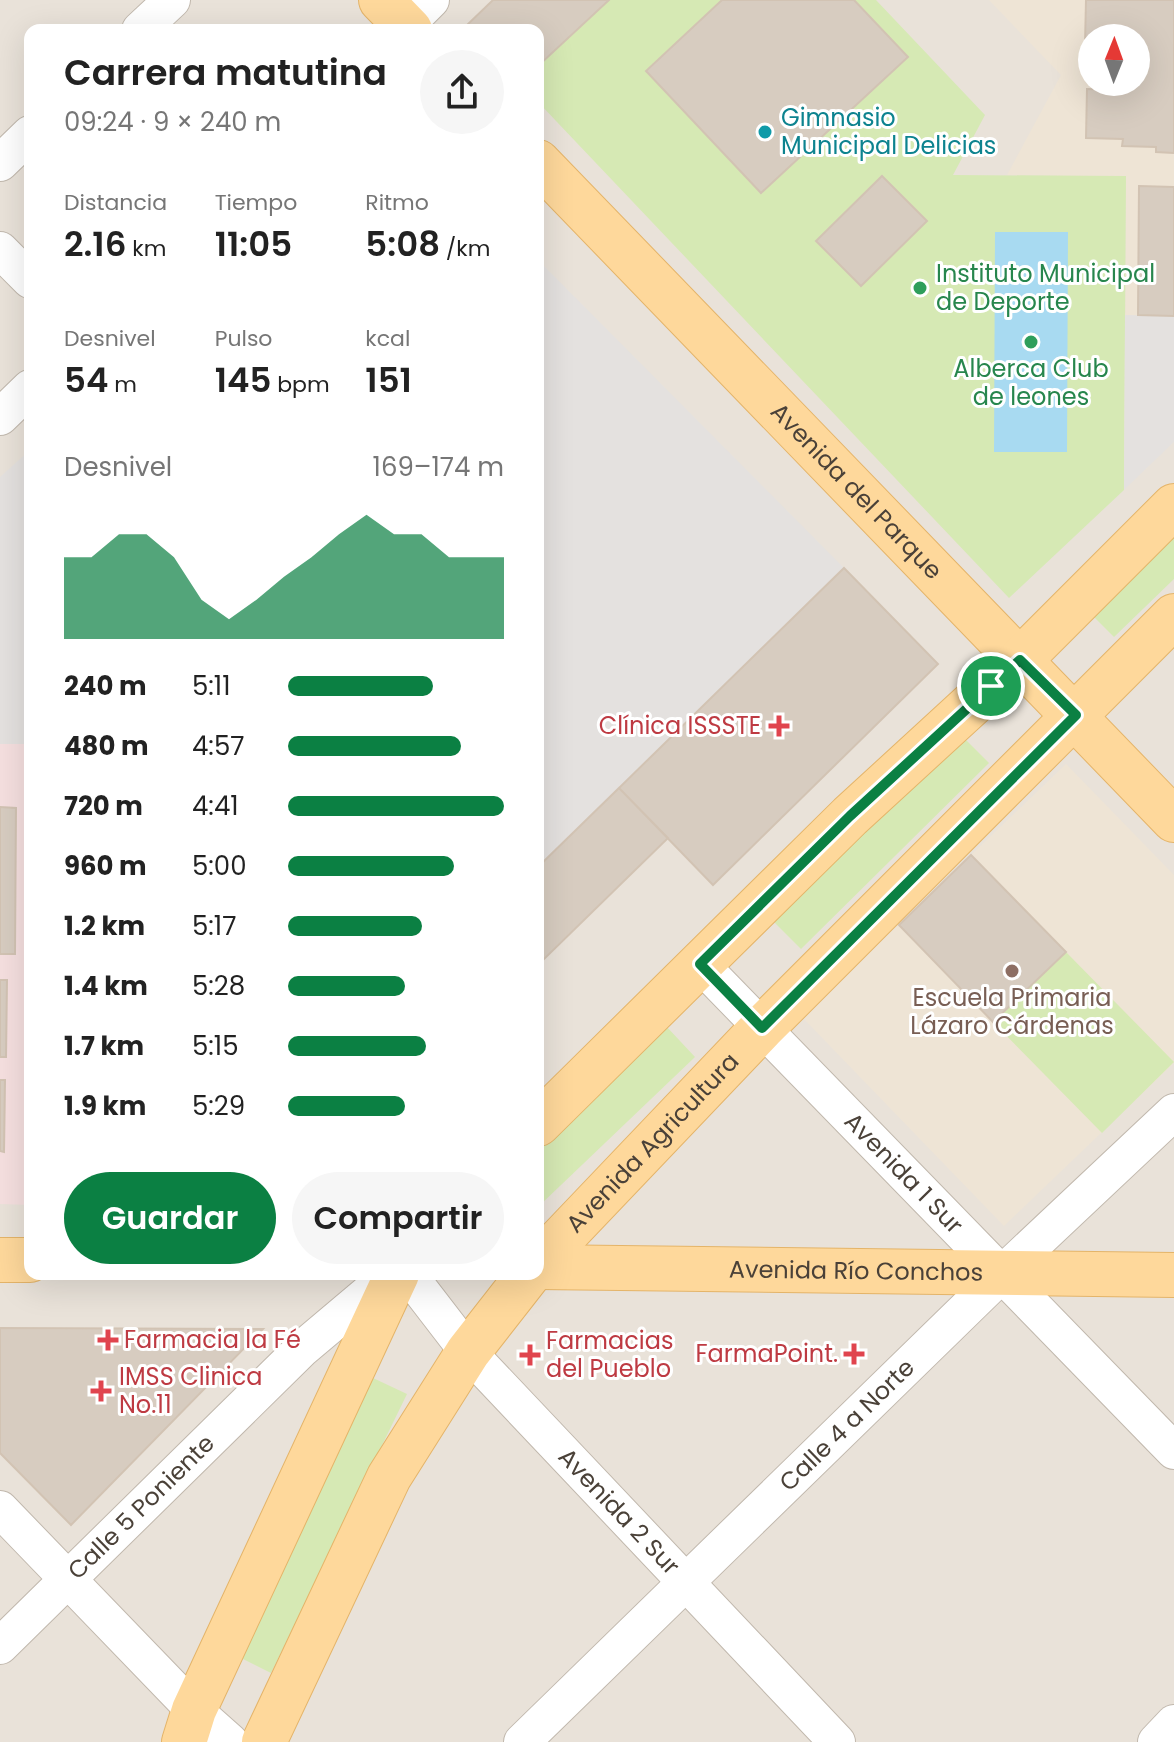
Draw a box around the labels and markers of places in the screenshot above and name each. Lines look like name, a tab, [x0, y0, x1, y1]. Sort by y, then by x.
place label: Gimnasio Municipal Delicias	[781, 101, 996, 162]
marker: Gimnasio Municipal Delicias	[756, 123, 774, 141]
place label: Instituto Municipal de Deporte	[936, 257, 1155, 318]
marker: Instituto Municipal de Deporte	[911, 279, 929, 297]
marker: Alberca Club de leones	[1022, 333, 1040, 351]
place label: Alberca Club de leones	[953, 352, 1109, 413]
pin	[957, 652, 1025, 720]
place label: Clínica ISSSTE	[599, 709, 761, 742]
marker: Clínica ISSSTE	[768, 715, 790, 737]
marker: Escuela Primaria Lázaro Cárdenas	[1003, 962, 1021, 980]
place label: Escuela Primaria Lázaro Cárdenas	[910, 981, 1114, 1042]
place label: Farmacia la Fé	[124, 1323, 301, 1356]
place label: Farmacias del Pueblo	[546, 1324, 673, 1385]
marker: Farmacia la Fé	[99, 1331, 117, 1349]
place label: FarmaPoint.	[695, 1337, 838, 1370]
marker: FarmaPoint.	[845, 1345, 863, 1363]
marker: Farmacias del Pueblo	[521, 1346, 539, 1364]
place label: IMSS Clinica No.11	[119, 1360, 263, 1421]
marker: IMSS Clinica No.11	[90, 1380, 112, 1402]

